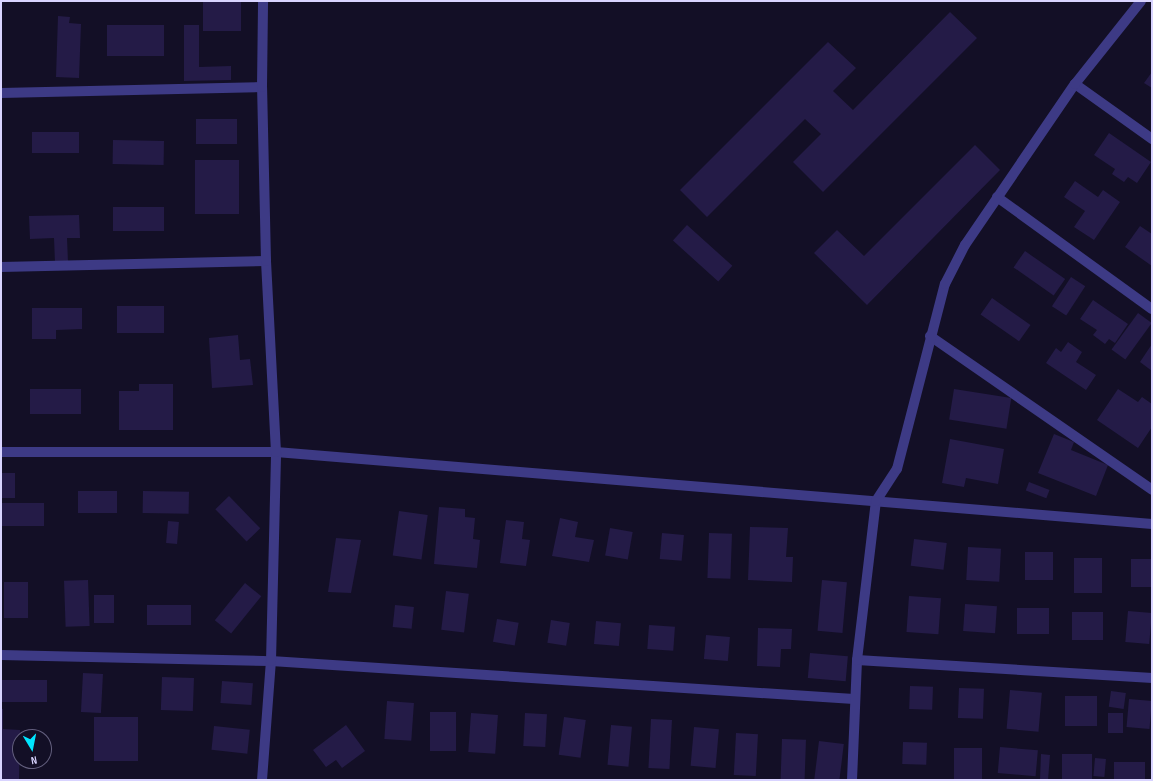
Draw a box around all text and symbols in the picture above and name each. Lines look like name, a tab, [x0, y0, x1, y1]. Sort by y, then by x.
north arrow	[12, 729, 52, 769]
text: N	[30, 753, 38, 767]

